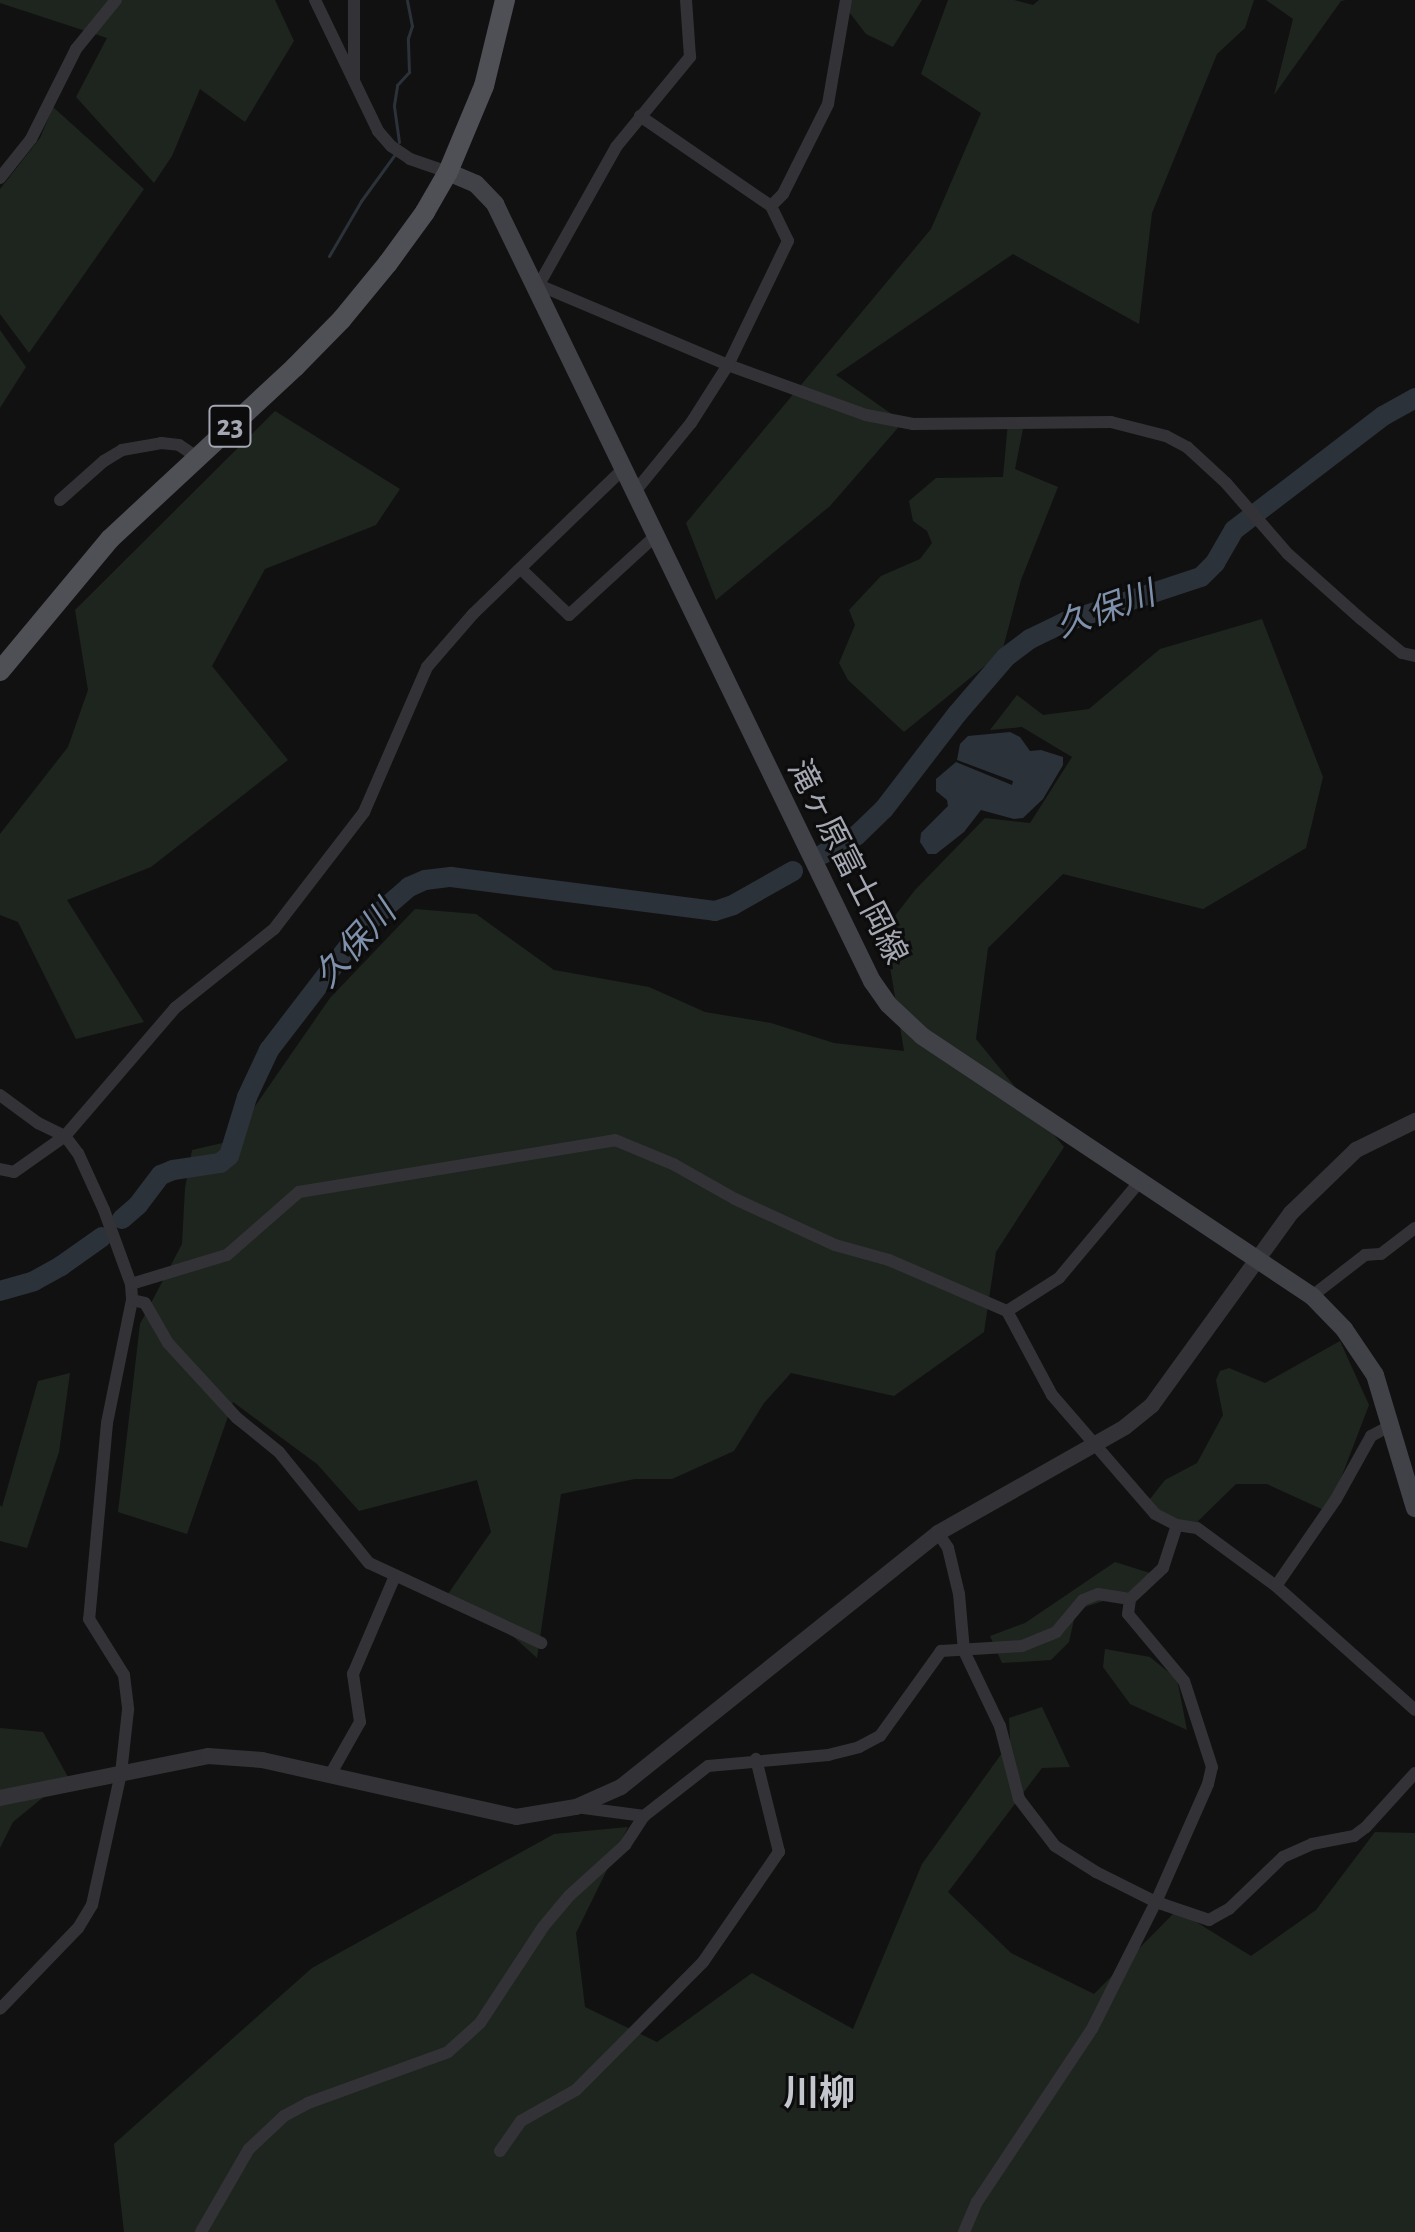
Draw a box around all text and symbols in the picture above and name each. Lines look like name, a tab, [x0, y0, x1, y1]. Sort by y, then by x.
road number: 23	[208, 400, 252, 452]
water label: 久保川	[1051, 574, 1161, 648]
street label: 滝ヶ原富士岡線	[779, 753, 915, 971]
water label: 久保川	[307, 893, 405, 997]
district label: 川柳	[783, 2073, 855, 2117]

